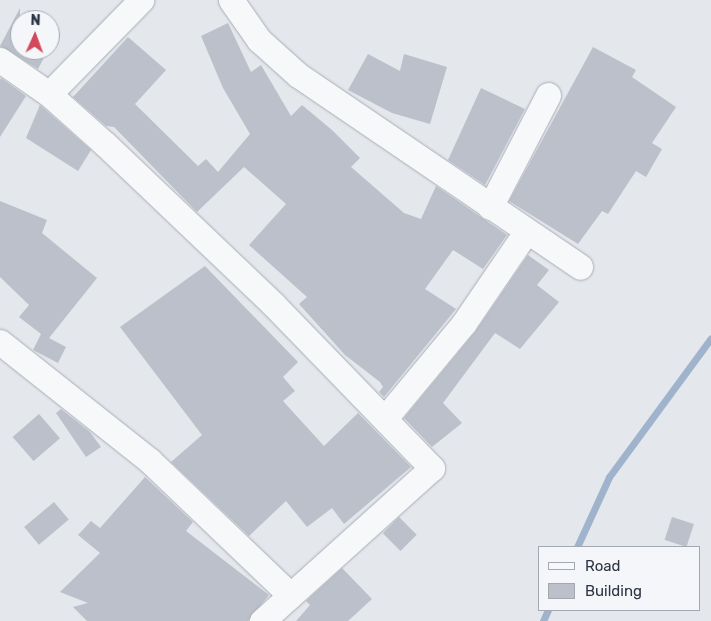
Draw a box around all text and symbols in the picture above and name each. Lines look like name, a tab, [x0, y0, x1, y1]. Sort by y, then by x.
north arrow	[10, 10, 60, 60]
text: N	[30, 12, 41, 29]
legend	[538, 546, 701, 611]
text: Road	[585, 557, 621, 575]
text: Building	[585, 582, 642, 600]

